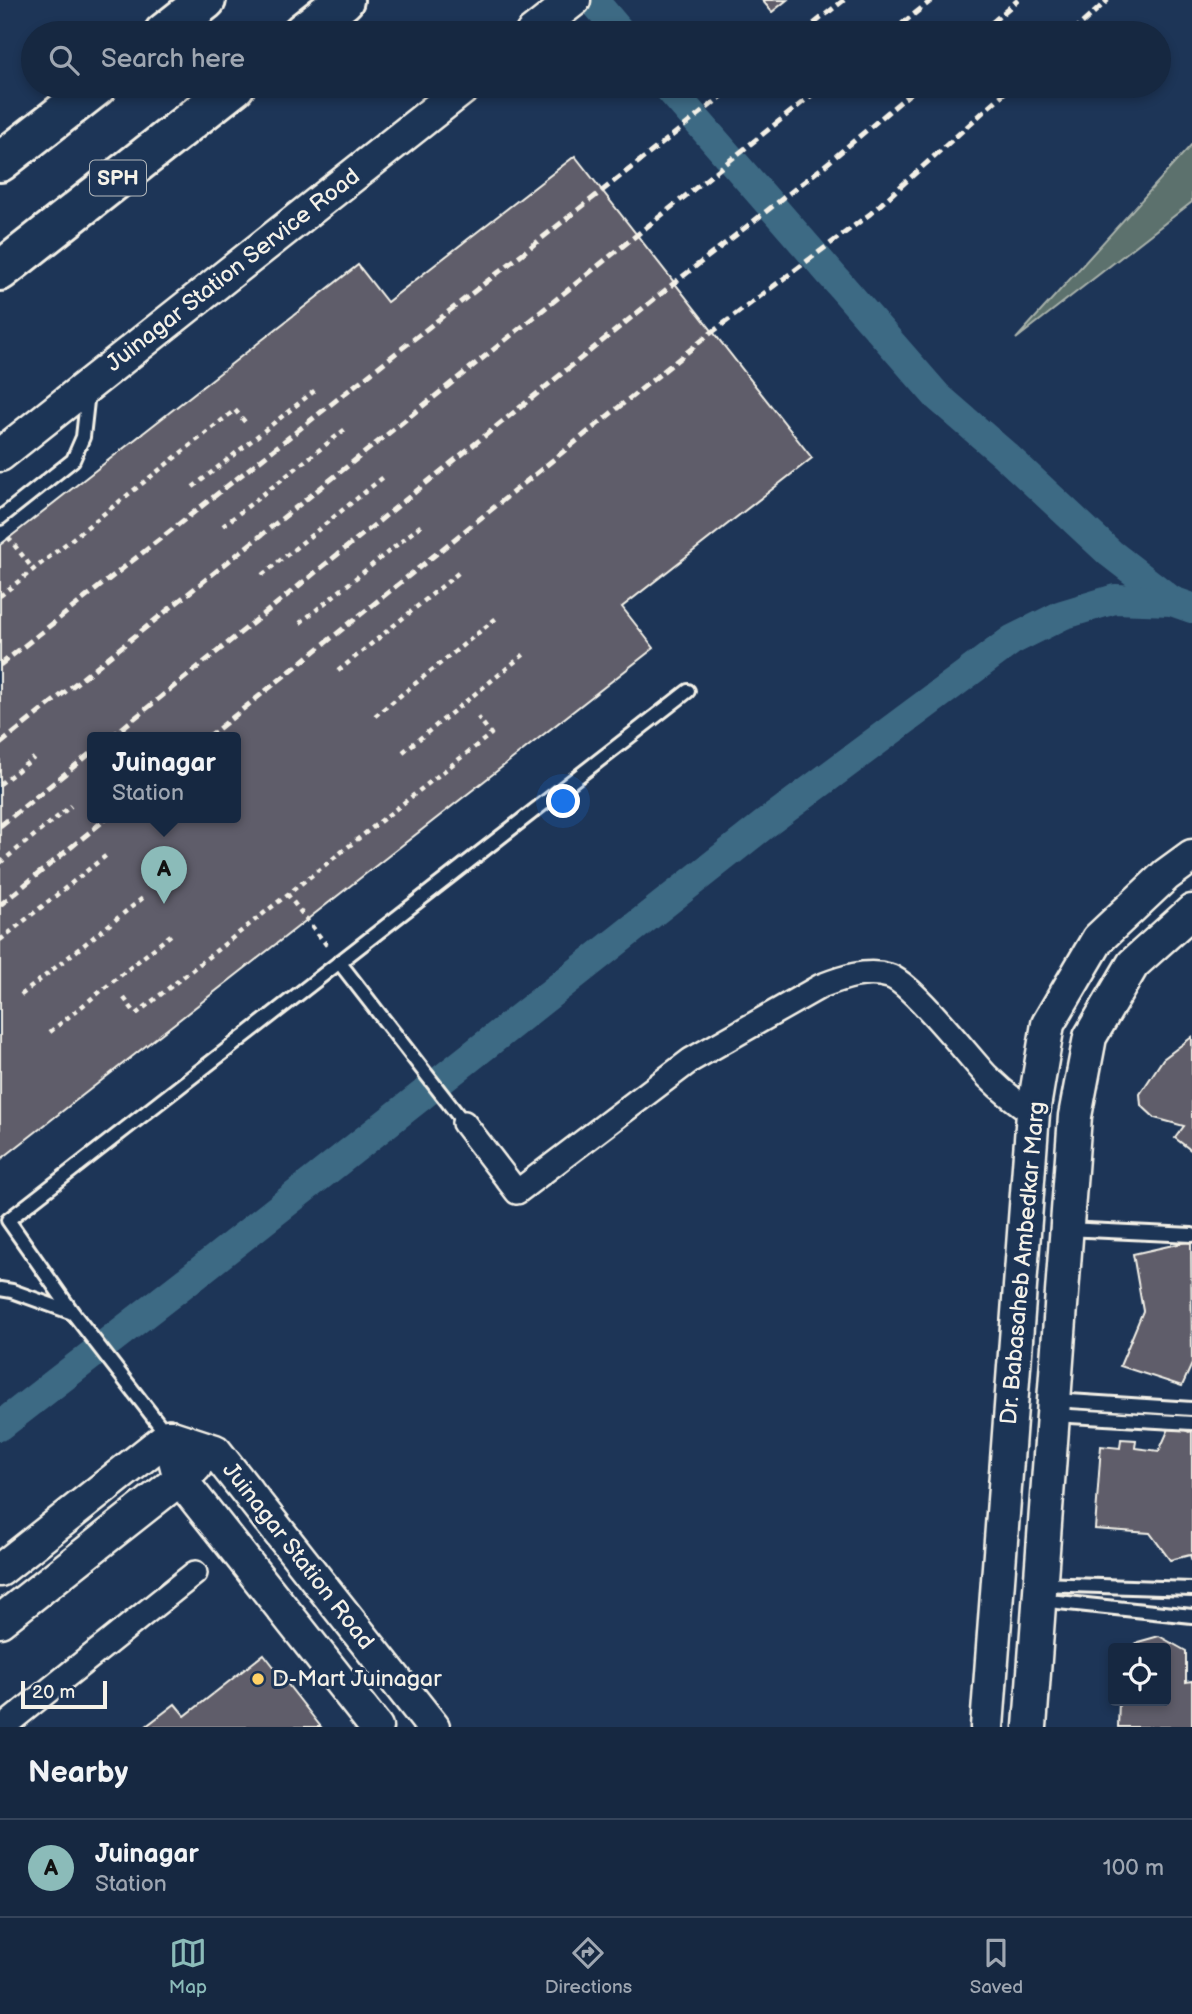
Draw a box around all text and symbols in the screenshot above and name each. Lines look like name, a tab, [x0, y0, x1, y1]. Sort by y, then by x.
search box	[21, 21, 1171, 98]
icon: search	[45, 41, 83, 79]
text: Search here	[101, 44, 245, 75]
road number: SPH	[90, 160, 146, 196]
street label: Juinagar Station Service Road	[101, 162, 365, 378]
popup	[87, 732, 241, 823]
text: Juinagar	[112, 748, 216, 779]
text: Station	[112, 779, 184, 807]
your location	[546, 784, 580, 818]
pin: A	[141, 846, 187, 904]
street label: Dr. Babasaheb Ambedkar Marg	[995, 1100, 1051, 1426]
street label: Juinagar Station Road	[216, 1457, 380, 1655]
map controls	[1108, 1643, 1171, 1706]
button: locate	[1108, 1643, 1171, 1706]
place label: D-Mart Juinagar	[272, 1665, 442, 1693]
marker: D-Mart Juinagar	[250, 1671, 266, 1687]
scale bar	[21, 1678, 107, 1710]
text: 20 m	[32, 1681, 75, 1704]
text: Nearby	[28, 1755, 128, 1791]
text: Juinagar	[95, 1839, 199, 1870]
text: A	[44, 1854, 58, 1882]
text: 100 m	[1103, 1854, 1164, 1882]
text: Station	[95, 1870, 167, 1898]
tab: Map	[169, 1934, 207, 1999]
tab: Directions	[545, 1934, 632, 1999]
tab: Saved	[970, 1934, 1023, 1999]

